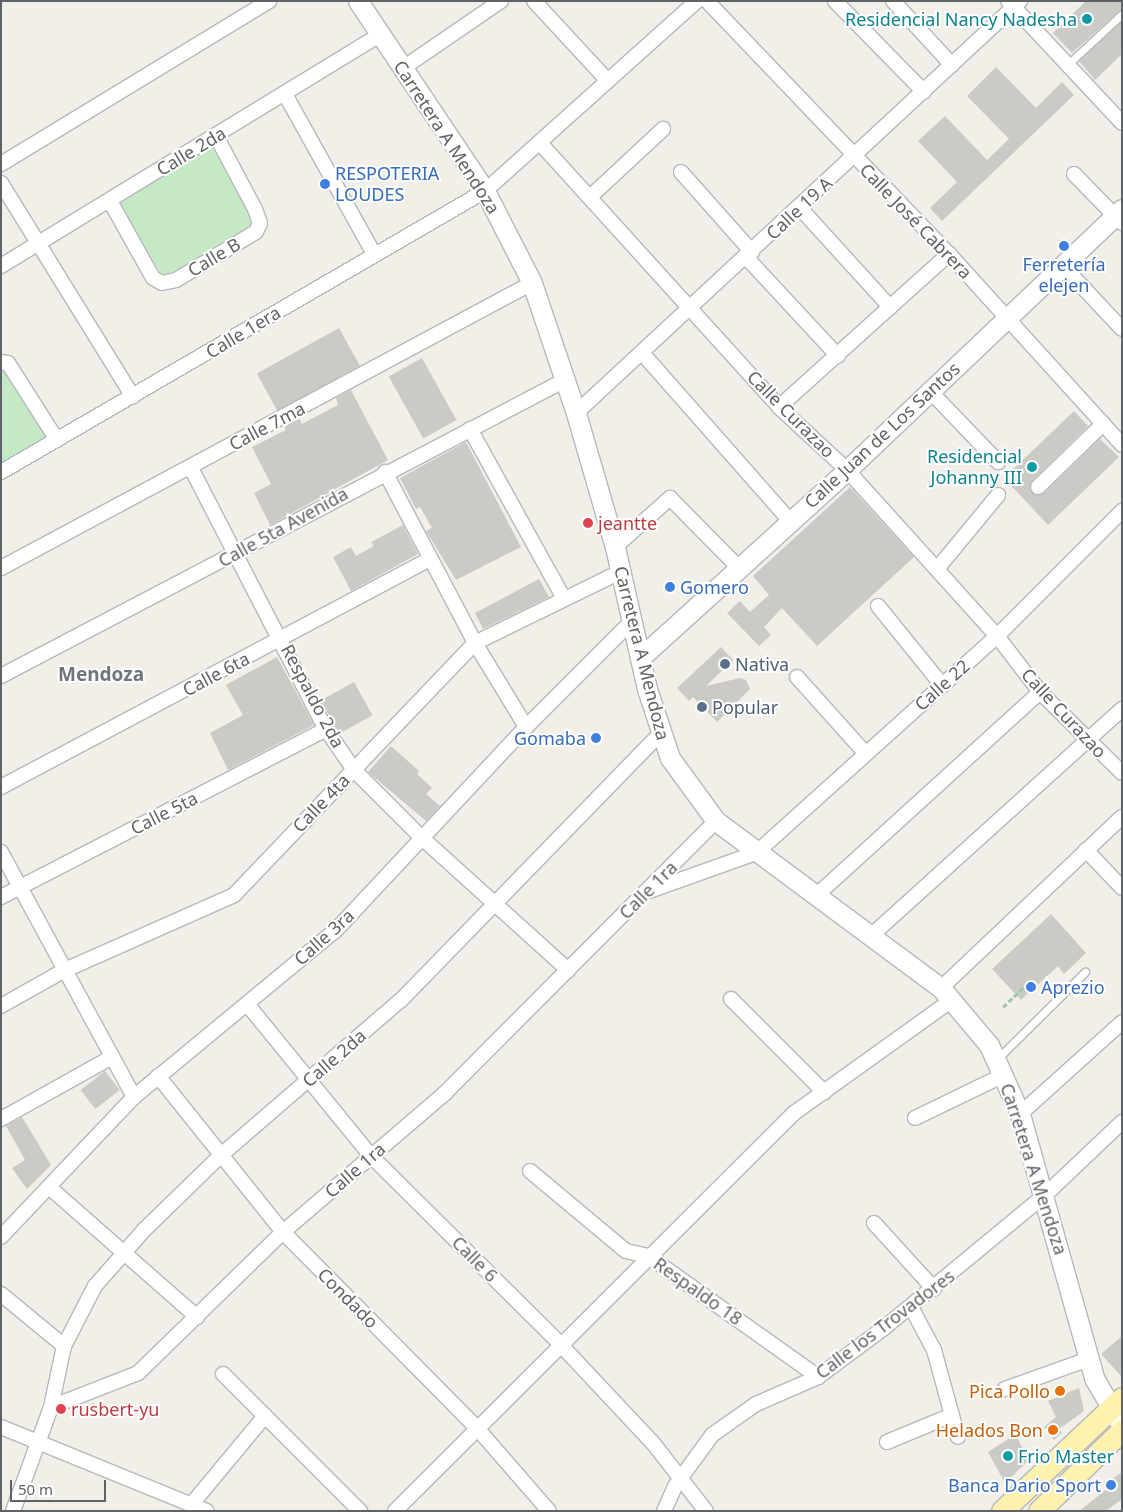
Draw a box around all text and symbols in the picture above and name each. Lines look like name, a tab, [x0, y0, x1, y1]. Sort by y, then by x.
place label: Residencial Nancy Nadesha	[845, 8, 1077, 30]
marker: Residencial Nancy Nadesha	[1081, 13, 1093, 25]
street label: Carretera A Mendoza	[389, 56, 505, 218]
street label: Calle 2da	[152, 122, 230, 180]
street label: Calle José Cabrera	[856, 159, 976, 283]
place label: RESPOTERIA LOUDES	[335, 163, 439, 205]
street label: Calle 19 A	[762, 172, 836, 244]
marker: RESPOTERIA LOUDES	[319, 178, 331, 190]
street label: Calle B	[184, 233, 244, 281]
marker: Ferretería elejen	[1058, 240, 1070, 252]
place label: Ferretería elejen	[1023, 254, 1105, 296]
street label: Calle 1era	[202, 301, 284, 363]
street label: Calle Juan de Los Santos	[800, 357, 964, 513]
street label: Calle Curazao	[743, 366, 839, 462]
street label: Calle 7ma	[225, 397, 309, 455]
place label: Residencial Johanny III	[927, 446, 1022, 488]
marker: Residencial Johanny III	[1026, 461, 1038, 473]
street label: Calle 5ta Avenida	[214, 482, 352, 572]
place label: jeantte	[598, 512, 657, 534]
marker: jeantte	[582, 517, 594, 529]
street label: Carretera A Mendoza	[610, 564, 674, 742]
place label: Gomero	[680, 576, 749, 598]
marker: Gomero	[664, 581, 676, 593]
street label: Respaldo 2da	[277, 641, 349, 751]
street label: Calle 6ta	[179, 647, 253, 701]
place label: Nativa	[735, 653, 789, 675]
street label: Calle 22	[910, 655, 974, 715]
marker: Nativa	[719, 658, 731, 670]
district label: Mendoza	[58, 664, 144, 686]
street label: Calle Curazao	[1017, 664, 1111, 762]
place label: Popular	[712, 696, 778, 718]
marker: Popular	[696, 701, 708, 713]
place label: Gomaba	[514, 727, 586, 749]
marker: Gomaba	[590, 732, 602, 744]
street label: Calle 4ta	[288, 769, 354, 837]
street label: Calle 5ta	[127, 787, 201, 839]
street label: Calle 1ra	[615, 857, 681, 923]
street label: Calle 3ra	[290, 905, 358, 969]
place label: Aprezio	[1041, 976, 1105, 998]
marker: Aprezio	[1025, 981, 1037, 993]
street label: Calle 2da	[298, 1025, 370, 1091]
street label: Carretera A Mendoza	[996, 1081, 1072, 1257]
street label: Calle 1ra	[320, 1138, 390, 1202]
street label: Calle 6	[448, 1232, 502, 1286]
street label: Respaldo 18	[650, 1253, 746, 1329]
street label: Condado	[313, 1263, 383, 1333]
street label: Calle los Trovadores	[811, 1265, 959, 1383]
place label: Pica Pollo	[969, 1380, 1050, 1402]
marker: Pica Pollo	[1054, 1385, 1066, 1397]
place label: rusbert-yu	[71, 1398, 159, 1420]
marker: rusbert-yu	[55, 1403, 67, 1415]
place label: Helados Bon	[936, 1419, 1043, 1441]
marker: Helados Bon	[1047, 1424, 1059, 1436]
place label: Frio Master	[1018, 1445, 1114, 1467]
marker: Frio Master	[1002, 1450, 1014, 1462]
scale bar	[12, 1470, 109, 1502]
place label: Banca Dario Sport	[948, 1474, 1101, 1496]
text: 50 m	[18, 1479, 53, 1499]
marker: Banca Dario Sport	[1105, 1479, 1117, 1491]

